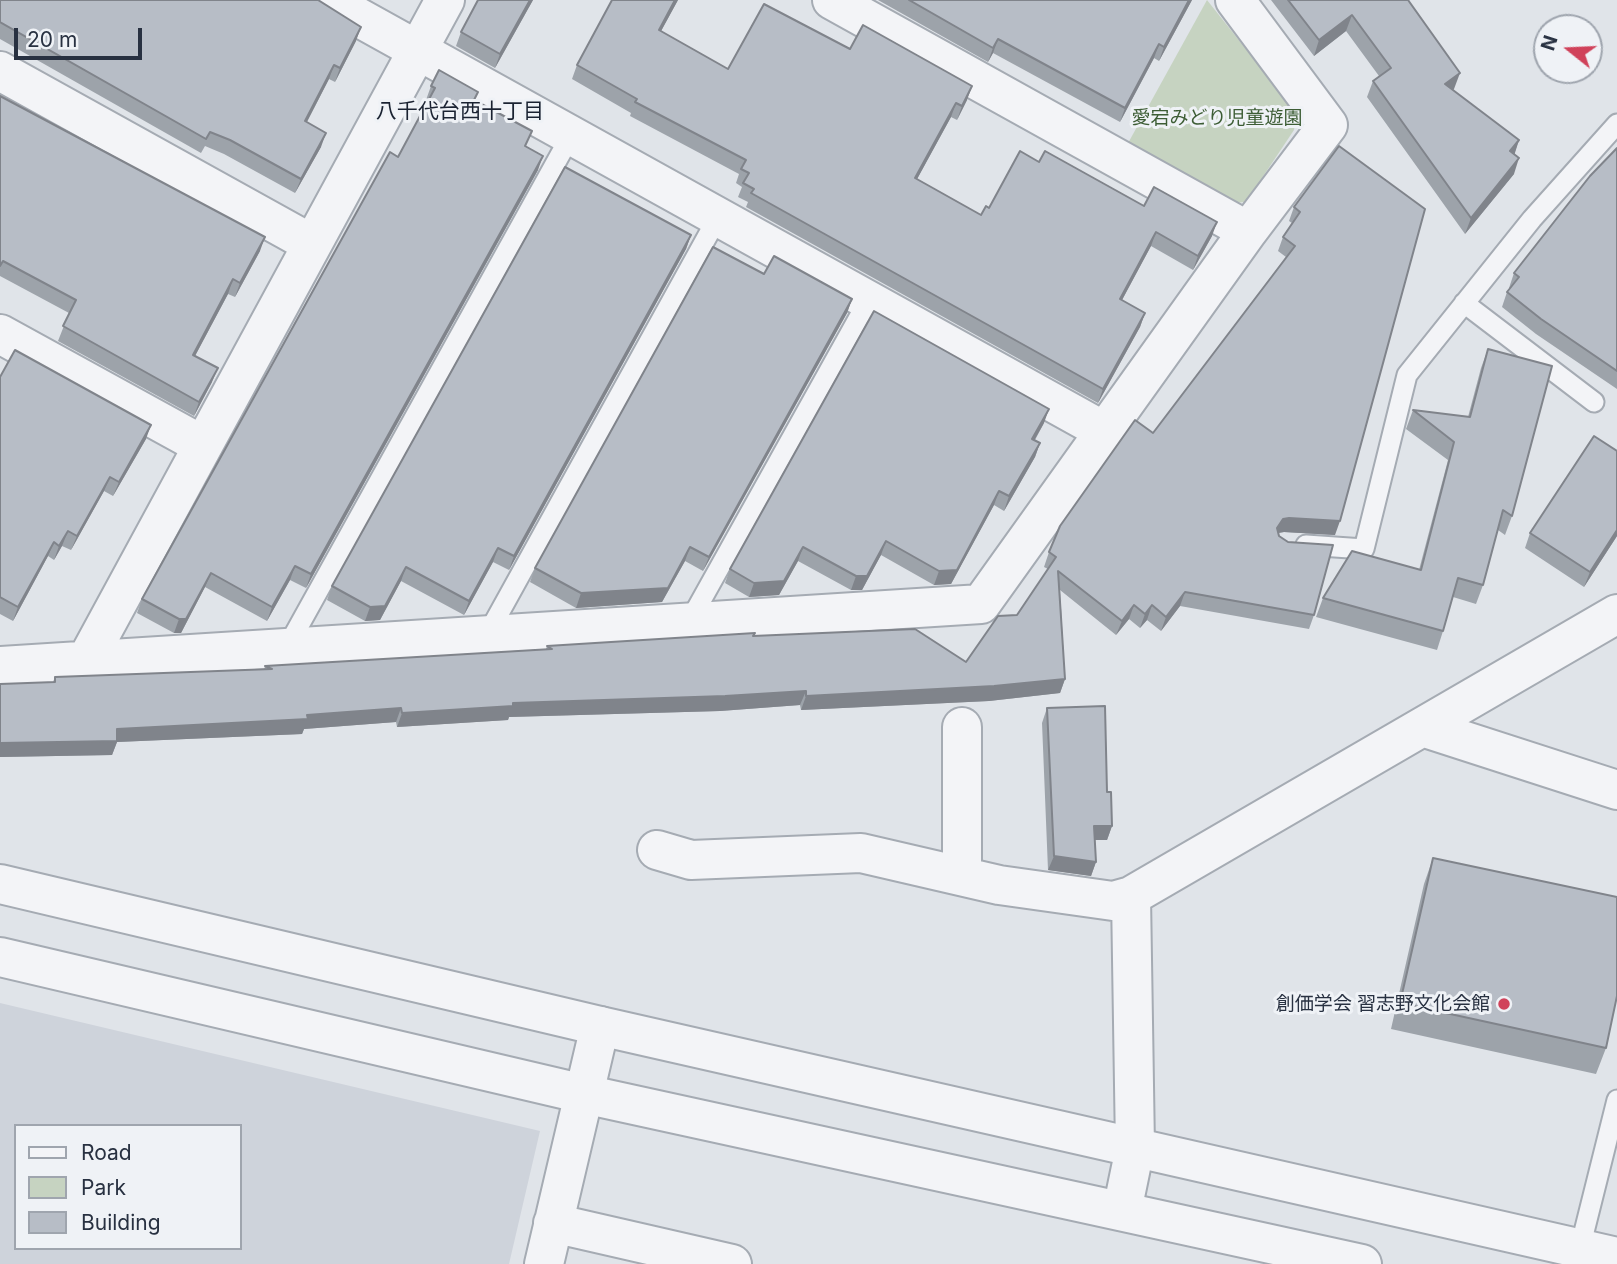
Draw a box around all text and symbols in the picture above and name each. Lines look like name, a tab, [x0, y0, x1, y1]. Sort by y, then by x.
scale bar	[18, 14, 145, 58]
north arrow	[1533, 14, 1603, 84]
text: 20 m	[27, 27, 77, 52]
text: N	[1536, 33, 1563, 53]
district label: 八千代台西十丁目	[376, 99, 544, 125]
park label: 愛宕みどり児童遊園	[1132, 107, 1302, 129]
place label: 創価学会 習志野文化会館	[1276, 993, 1490, 1015]
marker: 創価学会 習志野文化会館	[1496, 996, 1512, 1012]
legend	[14, 1124, 242, 1250]
text: Road	[81, 1140, 132, 1165]
text: Park	[81, 1175, 126, 1200]
text: Building	[81, 1210, 161, 1235]

